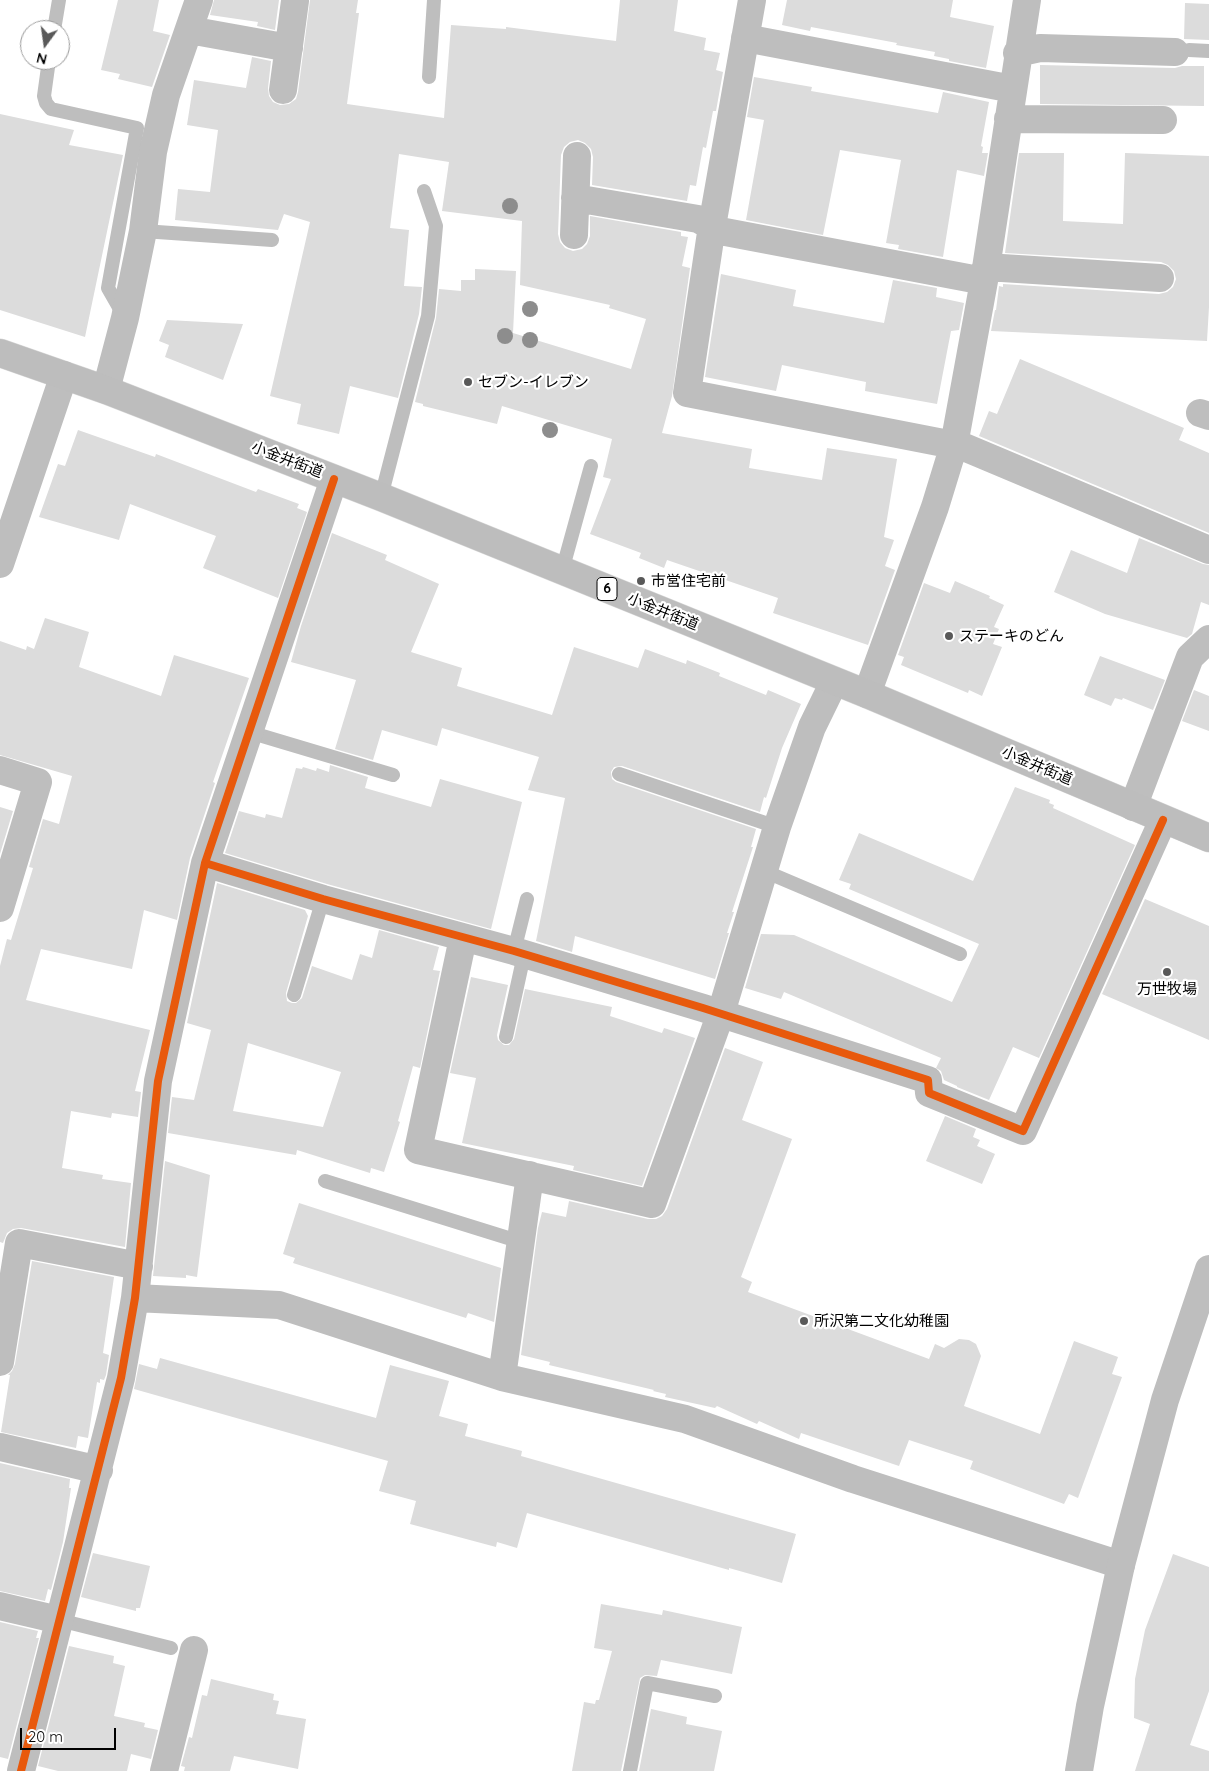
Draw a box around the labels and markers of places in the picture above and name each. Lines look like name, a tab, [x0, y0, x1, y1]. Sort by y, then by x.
place label: セブン-イレブン	[478, 373, 589, 391]
marker: セブン-イレブン	[462, 376, 474, 388]
place label: 市営住宅前	[651, 572, 726, 590]
marker: 市営住宅前	[635, 575, 647, 587]
place label: ステーキのどん	[959, 627, 1064, 645]
marker: ステーキのどん	[943, 630, 955, 642]
marker: 万世牧場	[1161, 966, 1173, 978]
place label: 万世牧場	[1137, 980, 1197, 998]
place label: 所沢第二文化幼稚園	[814, 1312, 949, 1330]
marker: 所沢第二文化幼稚園	[798, 1315, 810, 1327]

